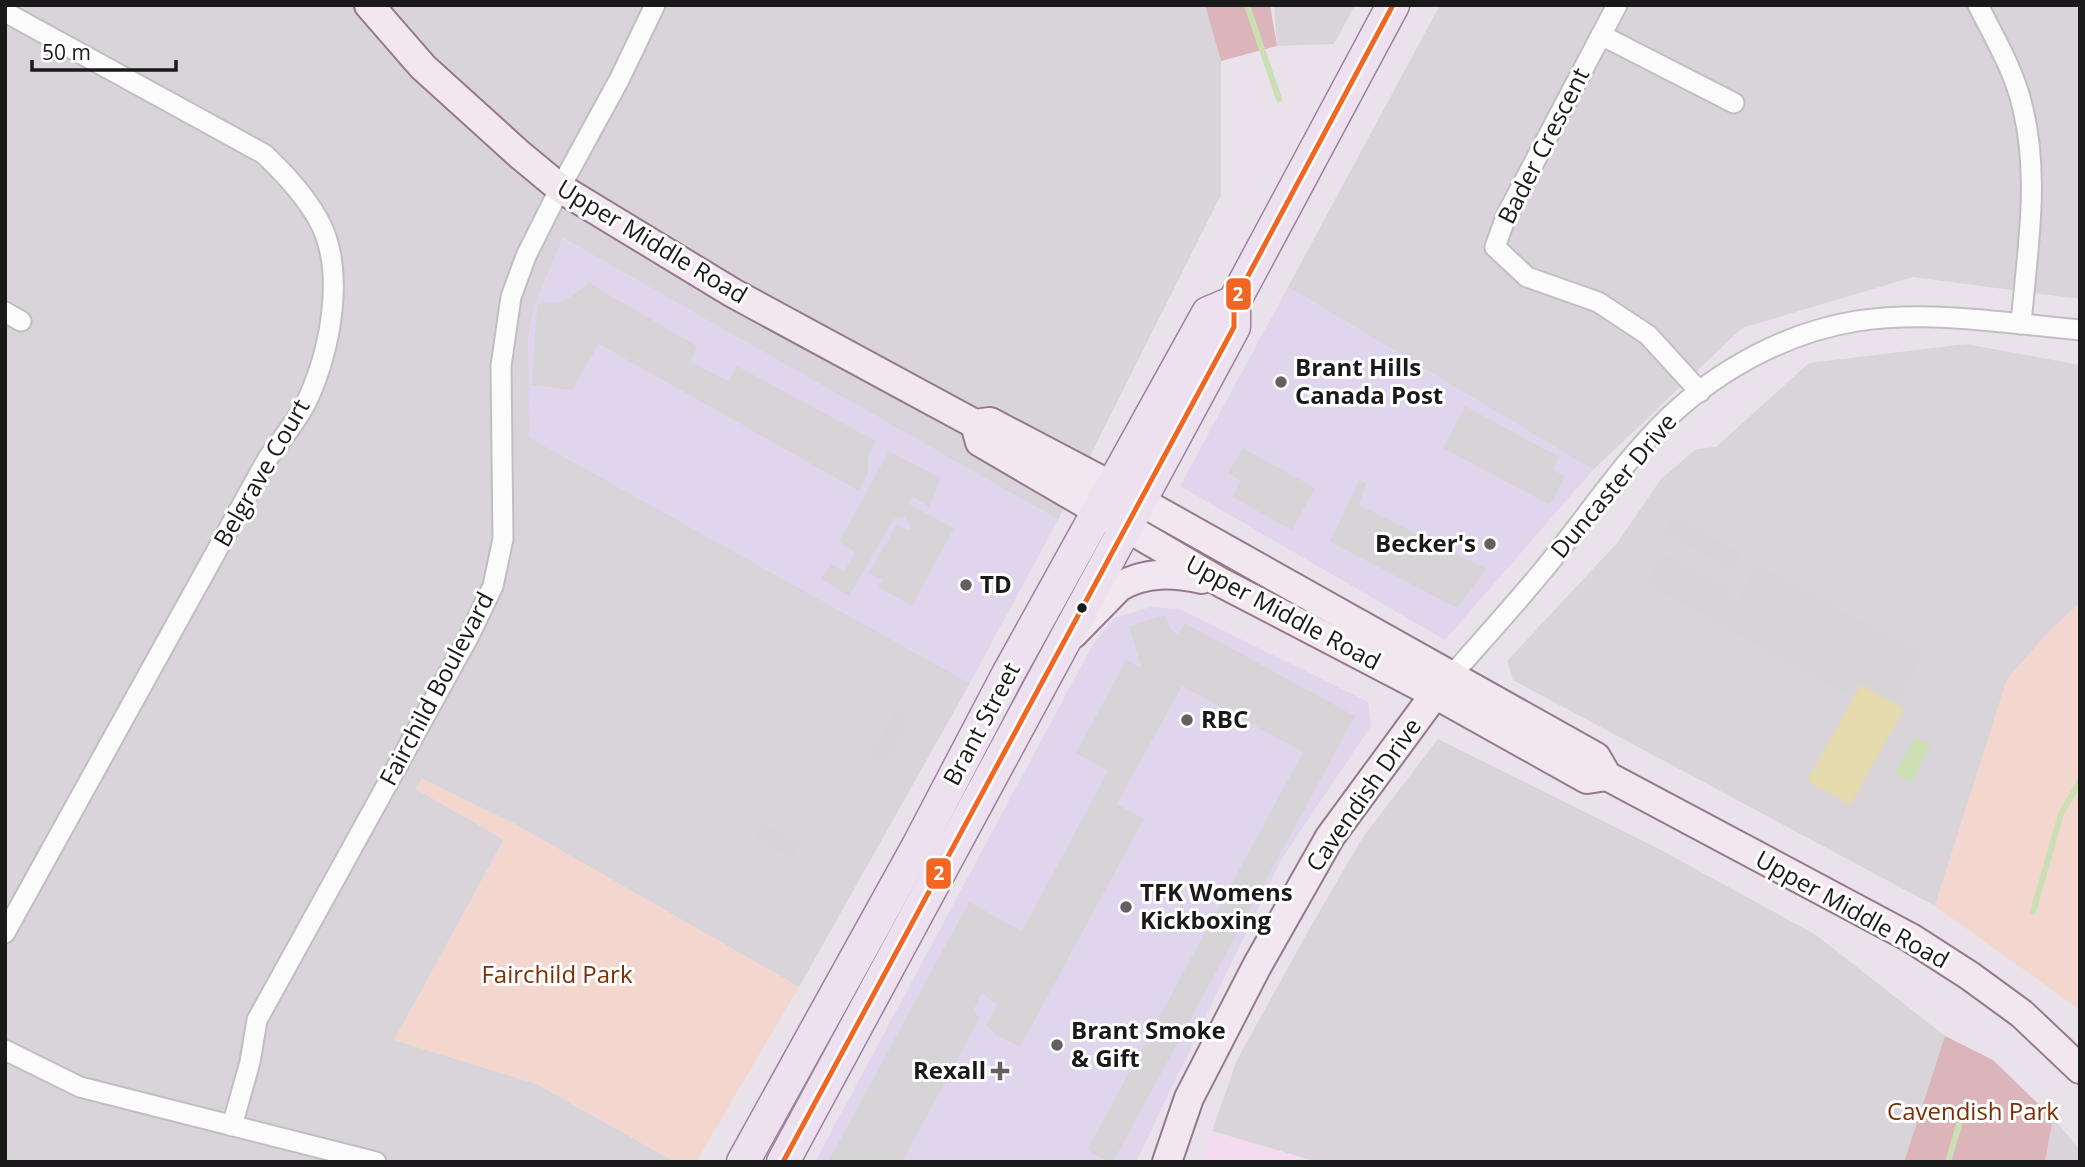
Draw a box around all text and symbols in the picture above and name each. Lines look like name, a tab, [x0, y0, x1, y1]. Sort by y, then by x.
scale bar	[32, 28, 175, 72]
text: 50 m	[42, 38, 91, 66]
street label: Bader Crescent	[1489, 62, 1596, 229]
street label: Upper Middle Road	[552, 171, 754, 311]
line badge: 2	[1225, 277, 1252, 311]
text: 2	[1233, 281, 1244, 307]
place label: Brant Hills Canada Post	[1295, 350, 1443, 411]
marker: Brant Hills Canada Post	[1273, 374, 1289, 390]
street label: Belgrave Court	[205, 392, 316, 552]
street label: Duncaster Drive	[1542, 406, 1683, 565]
place label: Becker's	[1375, 526, 1476, 559]
marker: Becker's	[1482, 536, 1498, 552]
street label: Upper Middle Road	[1180, 546, 1387, 677]
place label: TD	[980, 567, 1012, 600]
marker: TD	[958, 577, 974, 593]
street label: Fairchild Boulevard	[371, 586, 501, 791]
unlabelled marker	[1075, 601, 1089, 615]
street label: Brant Street	[934, 656, 1027, 791]
place label: RBC	[1201, 702, 1248, 735]
street label: Cavendish Drive	[1297, 711, 1428, 878]
marker: RBC	[1179, 712, 1195, 728]
street label: Upper Middle Road	[1750, 842, 1955, 976]
line badge: 2	[925, 857, 952, 890]
text: 2	[934, 860, 945, 886]
place label: TFK Womens Kickboxing	[1140, 875, 1293, 936]
marker: TFK Womens Kickboxing	[1118, 899, 1134, 915]
park label: Fairchild Park	[481, 957, 633, 990]
place label: Brant Smoke & Gift	[1071, 1013, 1226, 1074]
marker: Brant Smoke & Gift	[1049, 1037, 1065, 1053]
place label: Rexall	[913, 1053, 986, 1086]
marker: Rexall	[992, 1063, 1008, 1079]
park label: Cavendish Park	[1887, 1094, 2059, 1127]

